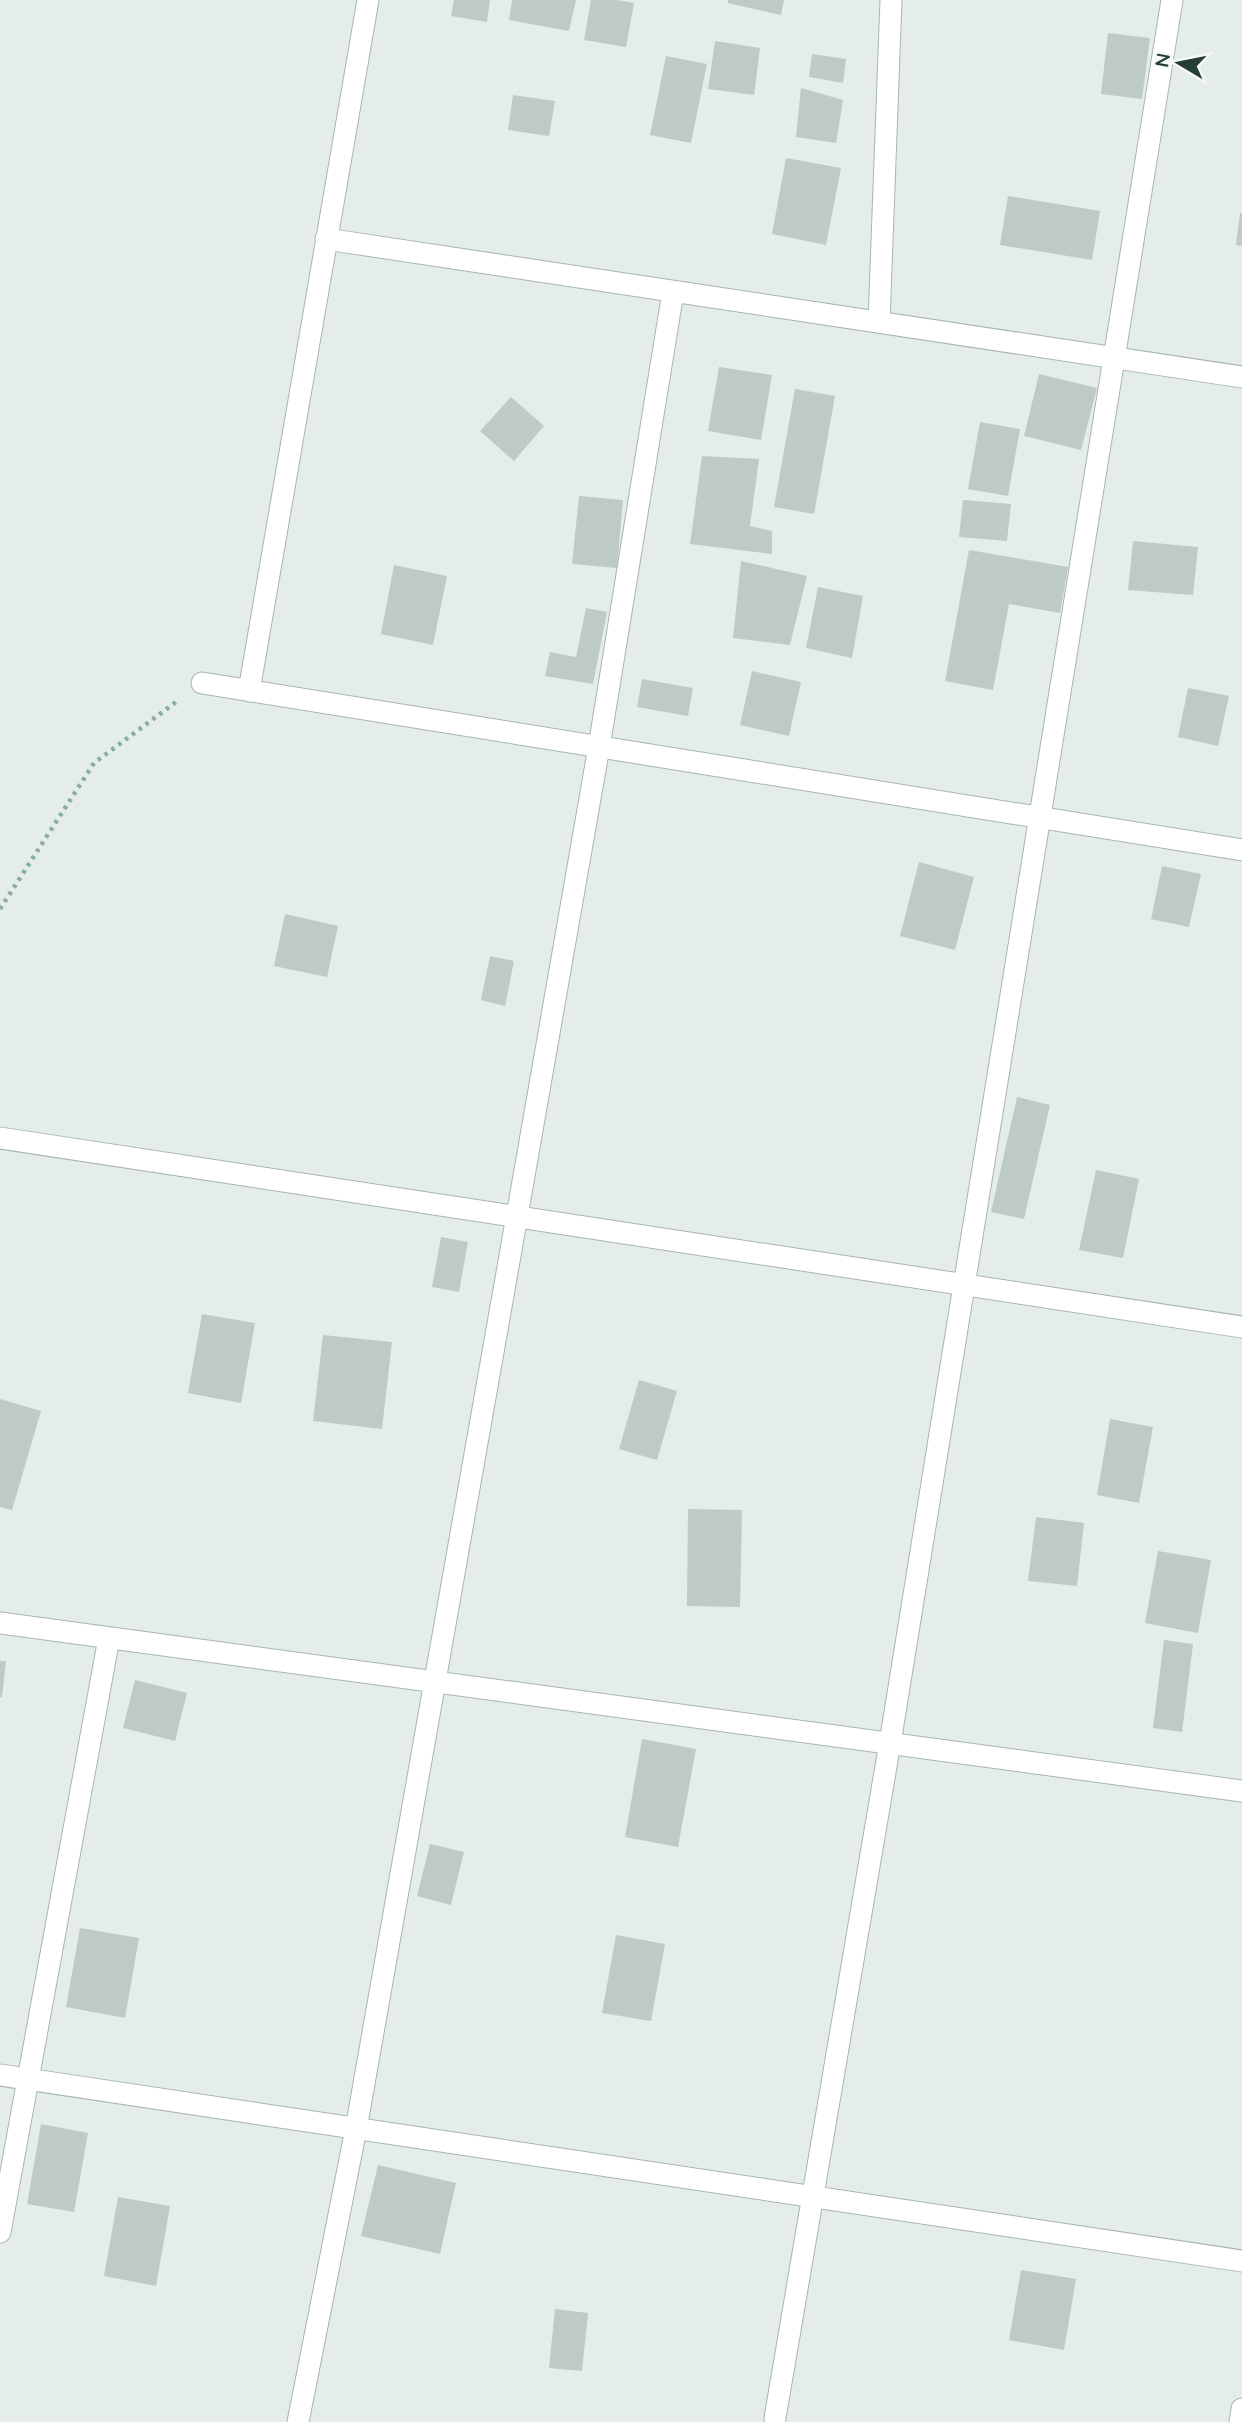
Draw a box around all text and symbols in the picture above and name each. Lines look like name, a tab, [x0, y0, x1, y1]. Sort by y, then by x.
north arrow	[1144, 28, 1214, 98]
text: N	[1149, 51, 1175, 69]

